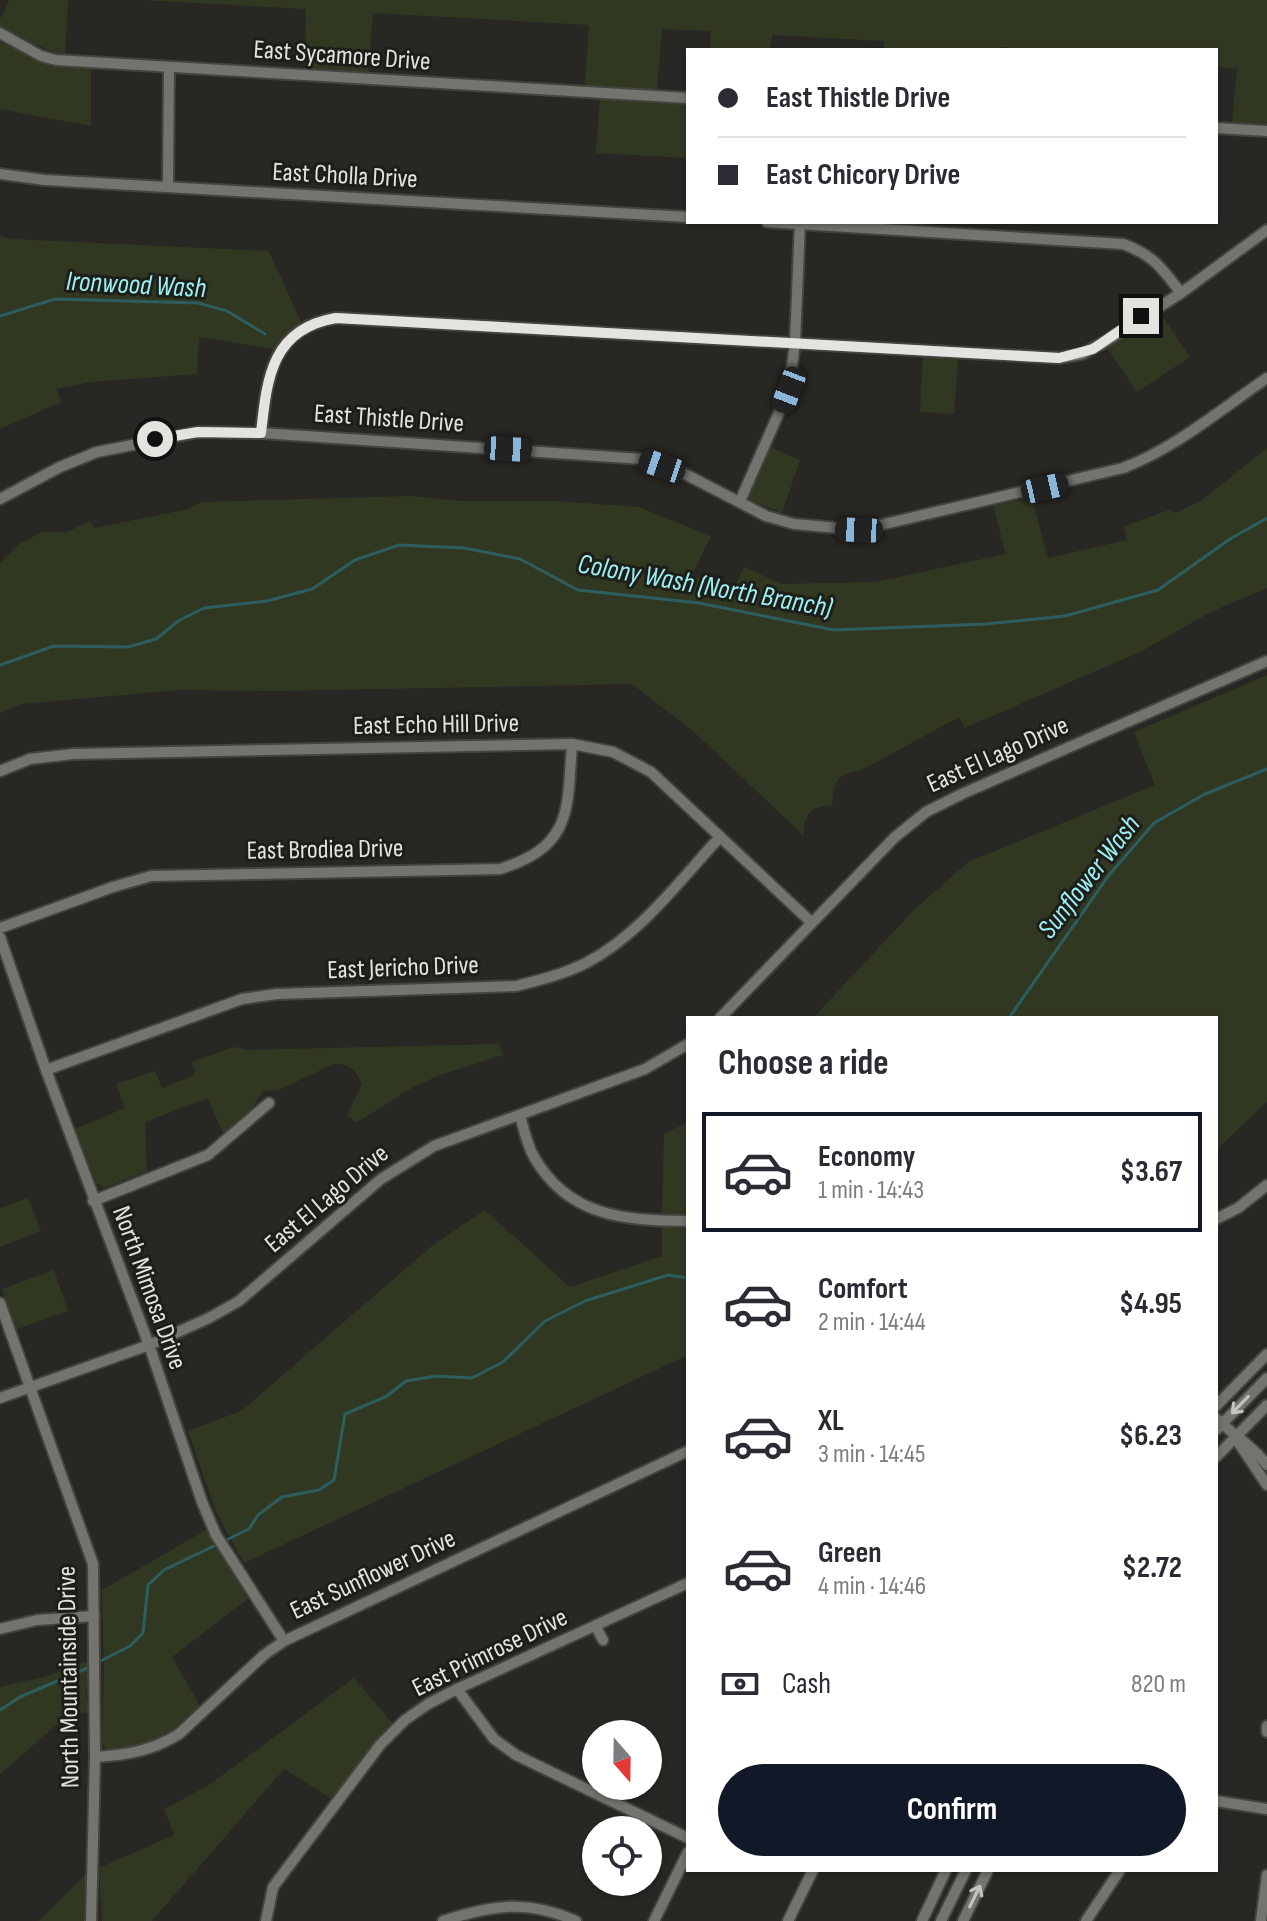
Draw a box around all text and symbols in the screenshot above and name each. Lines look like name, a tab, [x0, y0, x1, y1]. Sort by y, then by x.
street label: East Sycamore Drive	[253, 34, 431, 78]
text: East Thistle Drive	[766, 80, 950, 116]
street label: East Cholla Drive	[272, 157, 418, 195]
text: East Chicory Drive	[766, 157, 960, 193]
water label: Ironwood Wash	[65, 265, 207, 305]
route end	[1123, 298, 1159, 334]
car	[769, 363, 809, 417]
street label: East Thistle Drive	[313, 398, 465, 440]
route start	[137, 421, 173, 457]
car	[483, 436, 533, 462]
car	[635, 447, 689, 485]
car	[1019, 471, 1071, 505]
car	[835, 517, 883, 543]
water label: Colony Wash (North Branch)	[575, 547, 836, 625]
street label: East Echo Hill Drive	[353, 708, 519, 742]
street label: East El Lago Drive	[922, 710, 1074, 800]
water label: Sunflower Wash	[1031, 809, 1147, 945]
street label: East Brodiea Drive	[246, 833, 404, 867]
street label: East Jericho Drive	[327, 950, 479, 986]
text: Choose a ride	[718, 1042, 889, 1085]
icon: car	[722, 1136, 794, 1208]
street label: East El Lago Drive	[259, 1138, 395, 1260]
text: Economy	[818, 1139, 915, 1175]
text: $3.67	[1120, 1154, 1182, 1190]
text: 1 min · 14:43	[818, 1175, 924, 1206]
street label: North Mimosa Drive	[105, 1202, 193, 1374]
icon: car	[722, 1268, 794, 1340]
text: Comfort	[818, 1271, 908, 1307]
text: $4.95	[1119, 1286, 1182, 1322]
text: 2 min · 14:44	[818, 1307, 926, 1338]
one-way arrow	[1231, 1395, 1250, 1415]
icon: car	[722, 1400, 794, 1472]
text: XL	[818, 1403, 844, 1439]
text: $6.23	[1119, 1418, 1182, 1454]
text: 3 min · 14:45	[818, 1439, 925, 1470]
street label: East Sunflower Drive	[285, 1523, 461, 1627]
icon: car	[722, 1532, 794, 1604]
text: Green	[818, 1535, 882, 1571]
text: $2.72	[1122, 1550, 1182, 1586]
street label: North Mountainside Drive	[52, 1566, 86, 1788]
text: 4 min · 14:46	[818, 1571, 926, 1602]
street label: East Primrose Drive	[407, 1602, 573, 1704]
icon: cash	[718, 1662, 762, 1706]
text: Cash	[782, 1666, 831, 1702]
text: 820 m	[1131, 1669, 1186, 1700]
north arrow	[582, 1720, 662, 1800]
map controls	[582, 1720, 662, 1896]
button: Confirm	[718, 1764, 1186, 1856]
button: locate	[582, 1816, 662, 1896]
one-way arrow	[968, 1884, 983, 1908]

